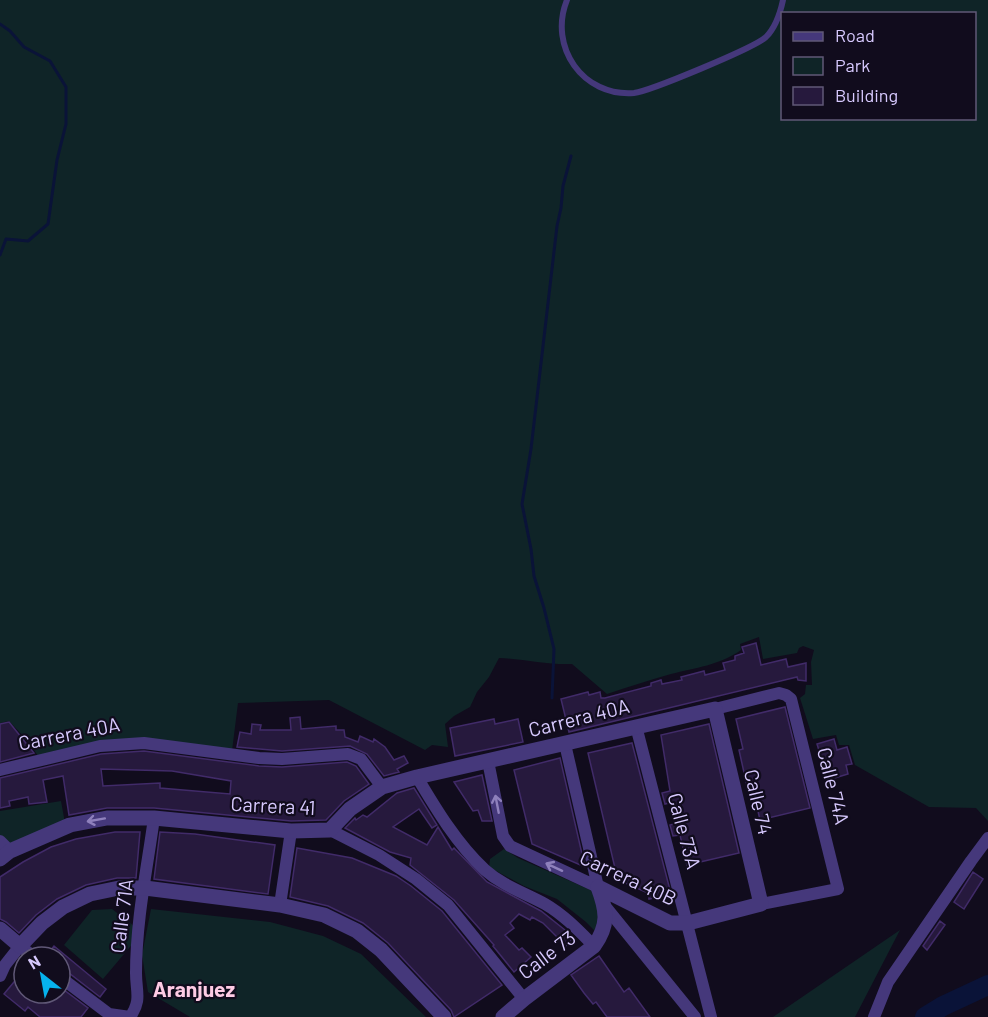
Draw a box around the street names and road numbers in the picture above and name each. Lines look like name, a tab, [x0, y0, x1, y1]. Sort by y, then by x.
street label: Carrera 40A	[526, 693, 632, 741]
street label: Carrera 40A	[16, 711, 122, 755]
street label: Calle 74A	[813, 745, 855, 827]
street label: Calle 74	[740, 767, 778, 837]
street label: Calle 73A	[663, 790, 707, 872]
street label: Carrera 41	[230, 791, 316, 819]
street label: Carrera 40B	[576, 844, 680, 910]
street label: Calle 71A	[105, 877, 137, 954]
street label: Calle 73	[513, 925, 580, 984]

